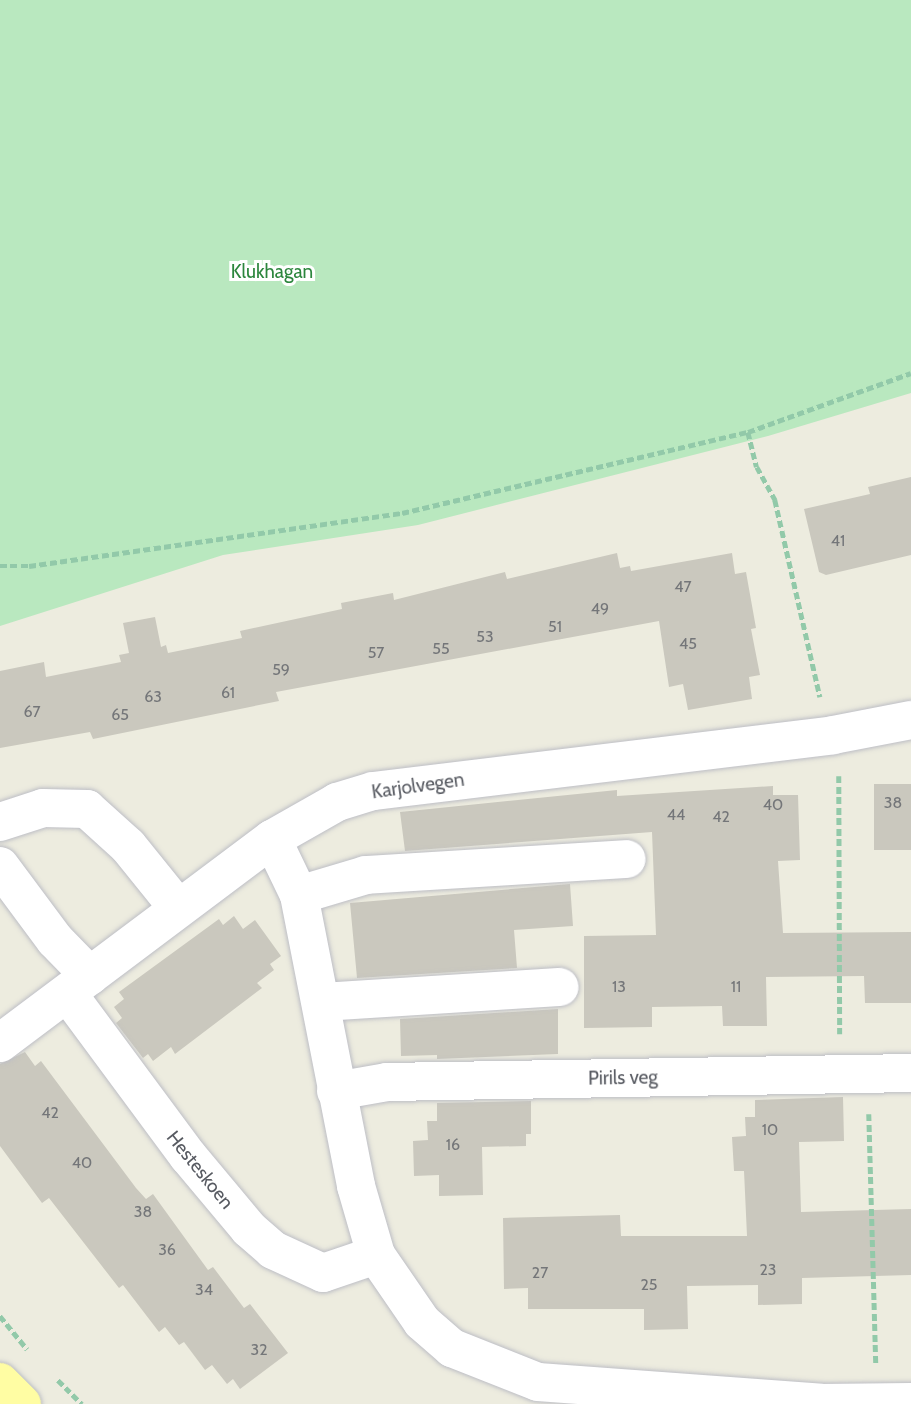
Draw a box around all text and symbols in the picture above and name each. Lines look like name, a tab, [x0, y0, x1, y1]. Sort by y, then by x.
park label: Klukhagan	[231, 261, 313, 283]
house number: 41	[831, 531, 845, 551]
house number: 47	[674, 577, 692, 597]
house number: 49	[591, 599, 609, 619]
house number: 51	[548, 617, 562, 637]
house number: 53	[476, 627, 494, 647]
house number: 45	[679, 634, 697, 654]
house number: 55	[432, 639, 450, 659]
house number: 57	[368, 643, 384, 663]
house number: 59	[272, 660, 290, 680]
house number: 61	[221, 683, 235, 703]
house number: 63	[144, 687, 162, 707]
house number: 67	[23, 702, 41, 722]
house number: 65	[111, 705, 129, 725]
street label: Karjolvegen	[370, 768, 466, 804]
house number: 38	[884, 793, 902, 813]
house number: 40	[763, 795, 783, 815]
house number: 44	[667, 805, 685, 825]
house number: 42	[712, 807, 730, 827]
house number: 13	[612, 977, 626, 997]
house number: 11	[731, 977, 741, 997]
street label: Pirils veg	[588, 1066, 658, 1090]
house number: 42	[41, 1103, 59, 1123]
house number: 10	[762, 1120, 778, 1140]
street label: Hesteskoen	[162, 1126, 238, 1214]
house number: 16	[446, 1135, 460, 1155]
house number: 40	[72, 1153, 92, 1173]
house number: 38	[134, 1202, 152, 1222]
house number: 36	[158, 1240, 176, 1260]
house number: 23	[759, 1260, 777, 1280]
house number: 27	[532, 1263, 548, 1283]
house number: 25	[640, 1275, 658, 1295]
house number: 34	[195, 1280, 213, 1300]
house number: 32	[250, 1340, 268, 1360]

